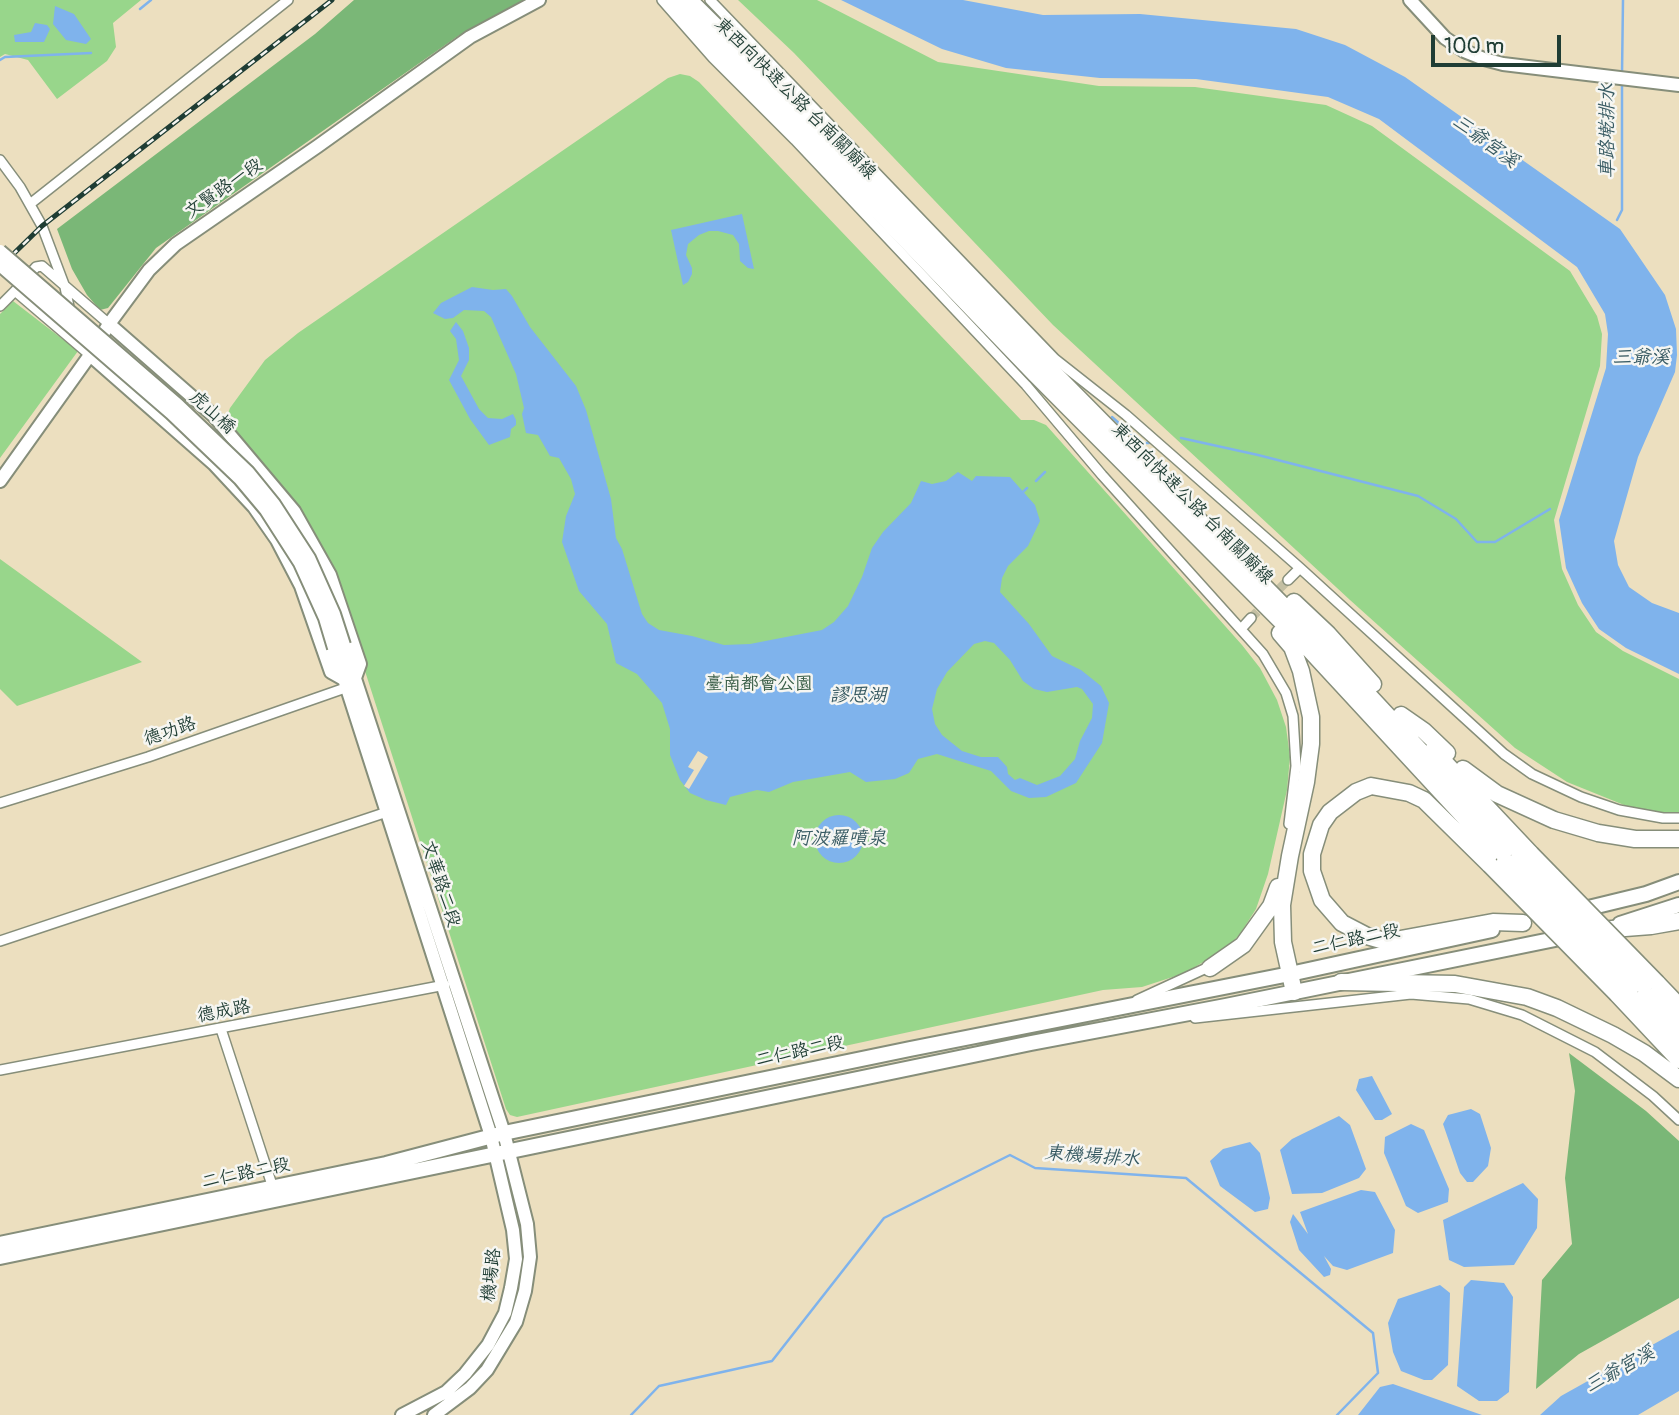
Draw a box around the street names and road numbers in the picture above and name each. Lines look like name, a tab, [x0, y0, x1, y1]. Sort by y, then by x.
street label: 東西向快速公路 台南關廟線	[710, 14, 880, 184]
street label: 文賢路一段	[181, 154, 267, 224]
street label: 虎山橋	[185, 387, 239, 439]
street label: 東西向快速公路 台南關廟線	[1107, 419, 1277, 589]
street label: 德功路	[141, 713, 199, 751]
street label: 文華路二段	[416, 838, 464, 930]
street label: 二仁路二段	[1310, 920, 1402, 960]
street label: 德成路	[195, 996, 253, 1028]
street label: 二仁路二段	[754, 1032, 846, 1072]
street label: 二仁路二段	[200, 1154, 292, 1194]
street label: 機場路	[478, 1247, 506, 1303]

